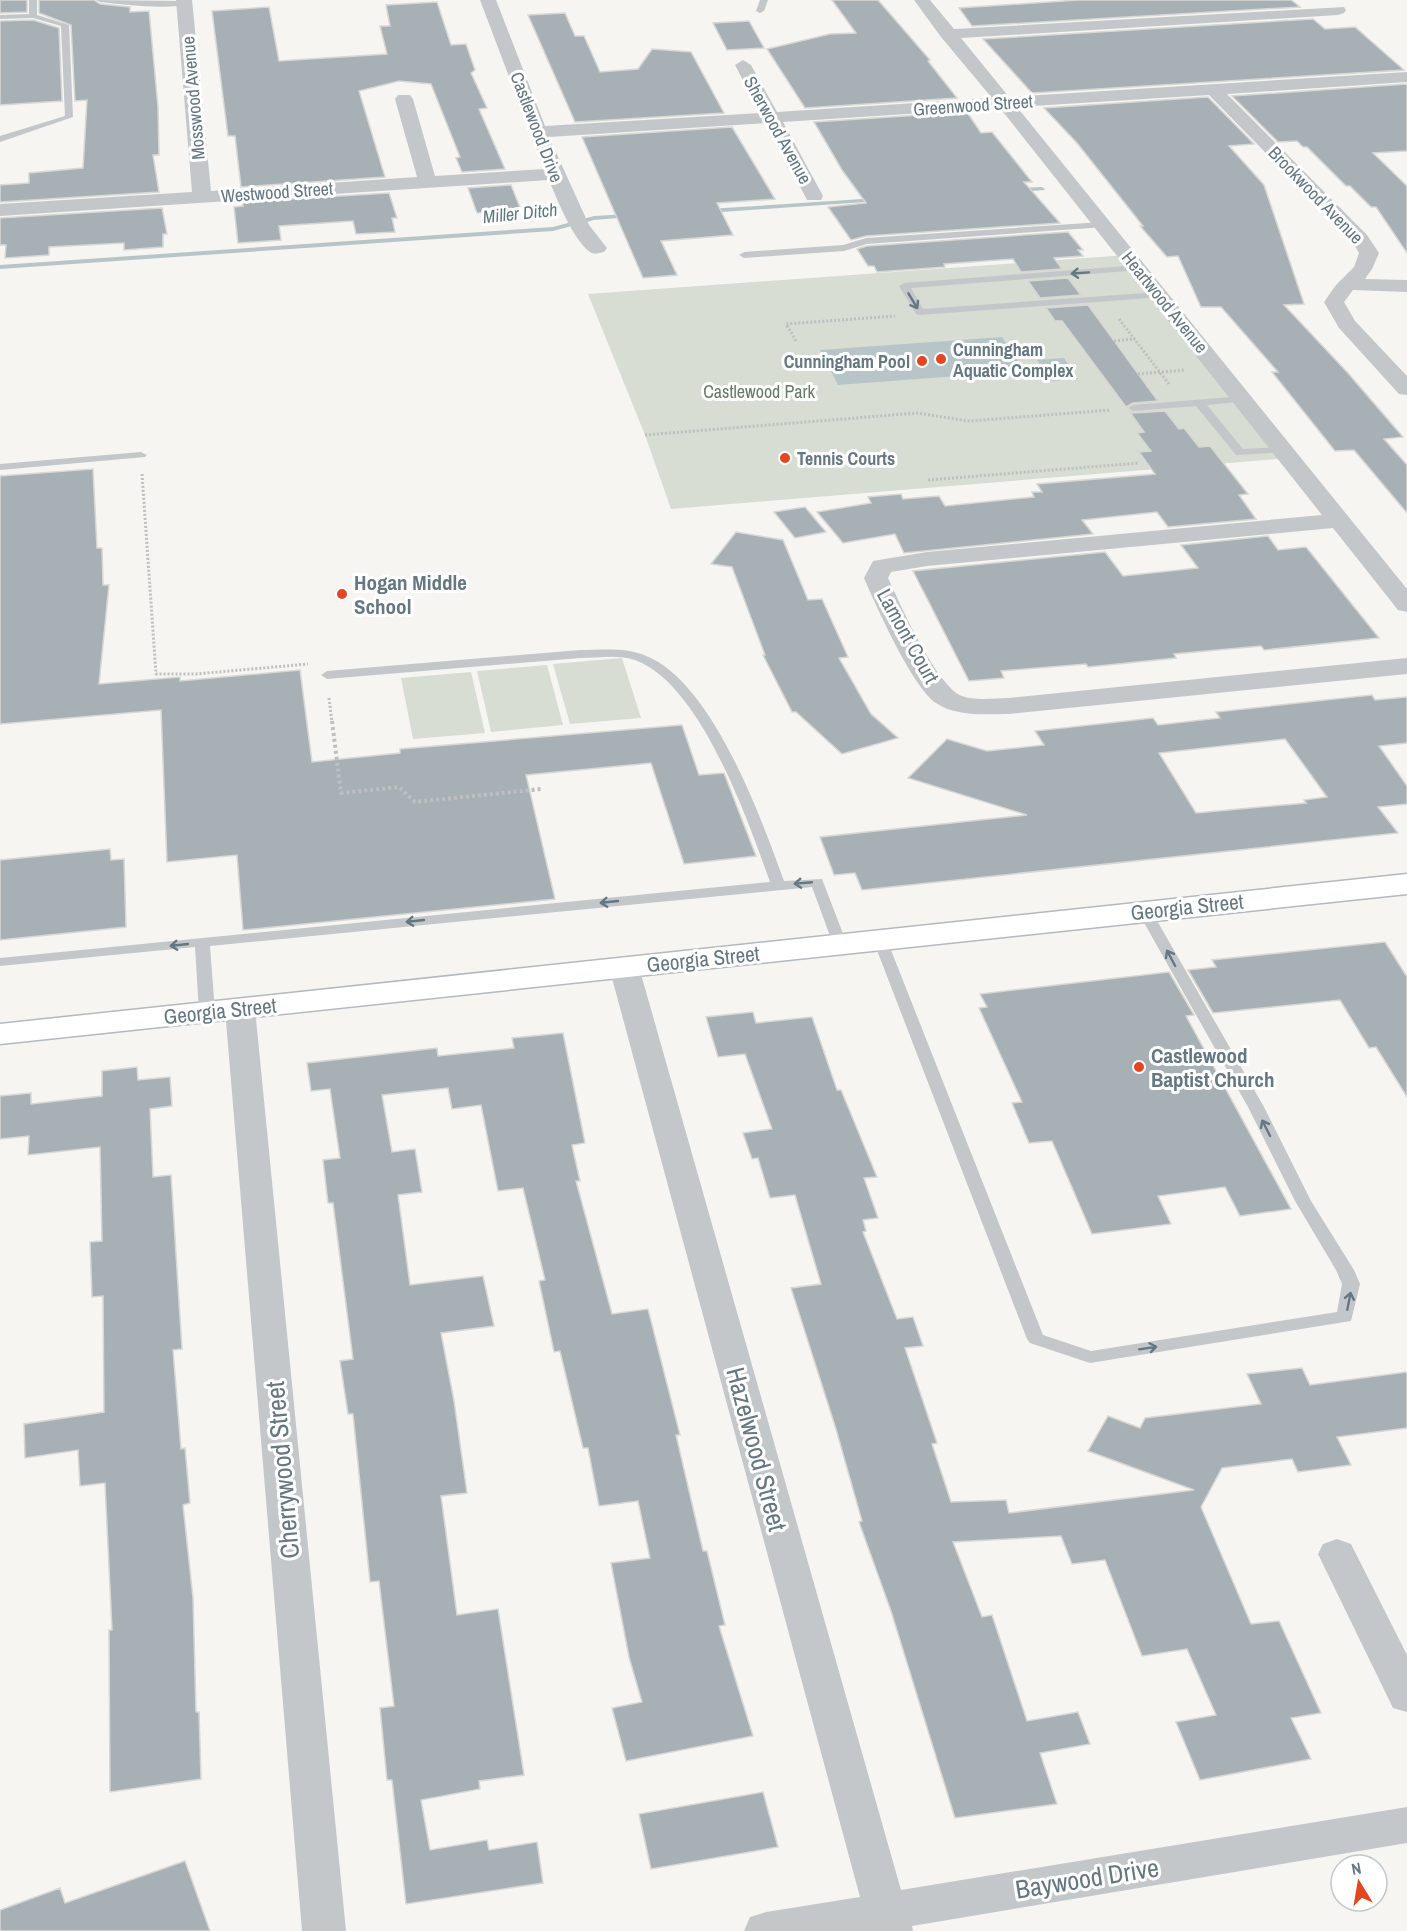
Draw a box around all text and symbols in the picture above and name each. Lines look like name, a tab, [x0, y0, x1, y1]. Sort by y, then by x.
street label: Mosswood Avenue	[175, 35, 211, 161]
street label: Castlewood Drive	[504, 68, 570, 186]
street label: Sherwood Avenue	[738, 72, 818, 188]
street label: Greenwood Street	[912, 88, 1034, 122]
street label: Brookwood Avenue	[1263, 141, 1369, 249]
street label: Westwood Street	[220, 176, 334, 208]
water label: Miller Ditch	[482, 197, 558, 229]
street label: Heartwood Avenue	[1116, 246, 1214, 358]
one-way arrow	[1071, 267, 1091, 278]
one-way arrow	[907, 292, 919, 309]
place label: Cunningham Aquatic Complex	[953, 337, 1074, 383]
place label: Cunningham Pool	[784, 349, 910, 374]
marker: Cunningham Aquatic Complex	[934, 352, 948, 366]
marker: Cunningham Pool	[915, 354, 929, 368]
park label: Castlewood Park	[703, 379, 815, 404]
place label: Tennis Courts	[797, 446, 895, 471]
marker: Tennis Courts	[778, 451, 792, 465]
place label: Hogan Middle School	[354, 568, 467, 621]
street label: Lamont Court	[870, 583, 946, 689]
marker: Hogan Middle School	[335, 587, 349, 601]
one-way arrow	[794, 878, 814, 889]
street label: Georgia Street	[1129, 887, 1245, 927]
one-way arrow	[600, 897, 620, 908]
one-way arrow	[406, 916, 426, 927]
one-way arrow	[170, 939, 190, 950]
street label: Georgia Street	[645, 939, 761, 979]
one-way arrow	[1165, 950, 1177, 967]
street label: Georgia Street	[162, 991, 278, 1031]
place label: Castlewood Baptist Church	[1151, 1041, 1274, 1094]
marker: Castlewood Baptist Church	[1132, 1060, 1146, 1074]
one-way arrow	[1260, 1120, 1272, 1138]
one-way arrow	[1344, 1292, 1355, 1311]
one-way arrow	[1138, 1342, 1157, 1353]
street label: Hazelwood Street	[718, 1363, 796, 1535]
street label: Cherrywood Street	[257, 1380, 307, 1560]
street label: Baywood Drive	[1013, 1849, 1161, 1907]
north arrow	[1329, 1853, 1389, 1913]
text: N	[1349, 1857, 1363, 1880]

